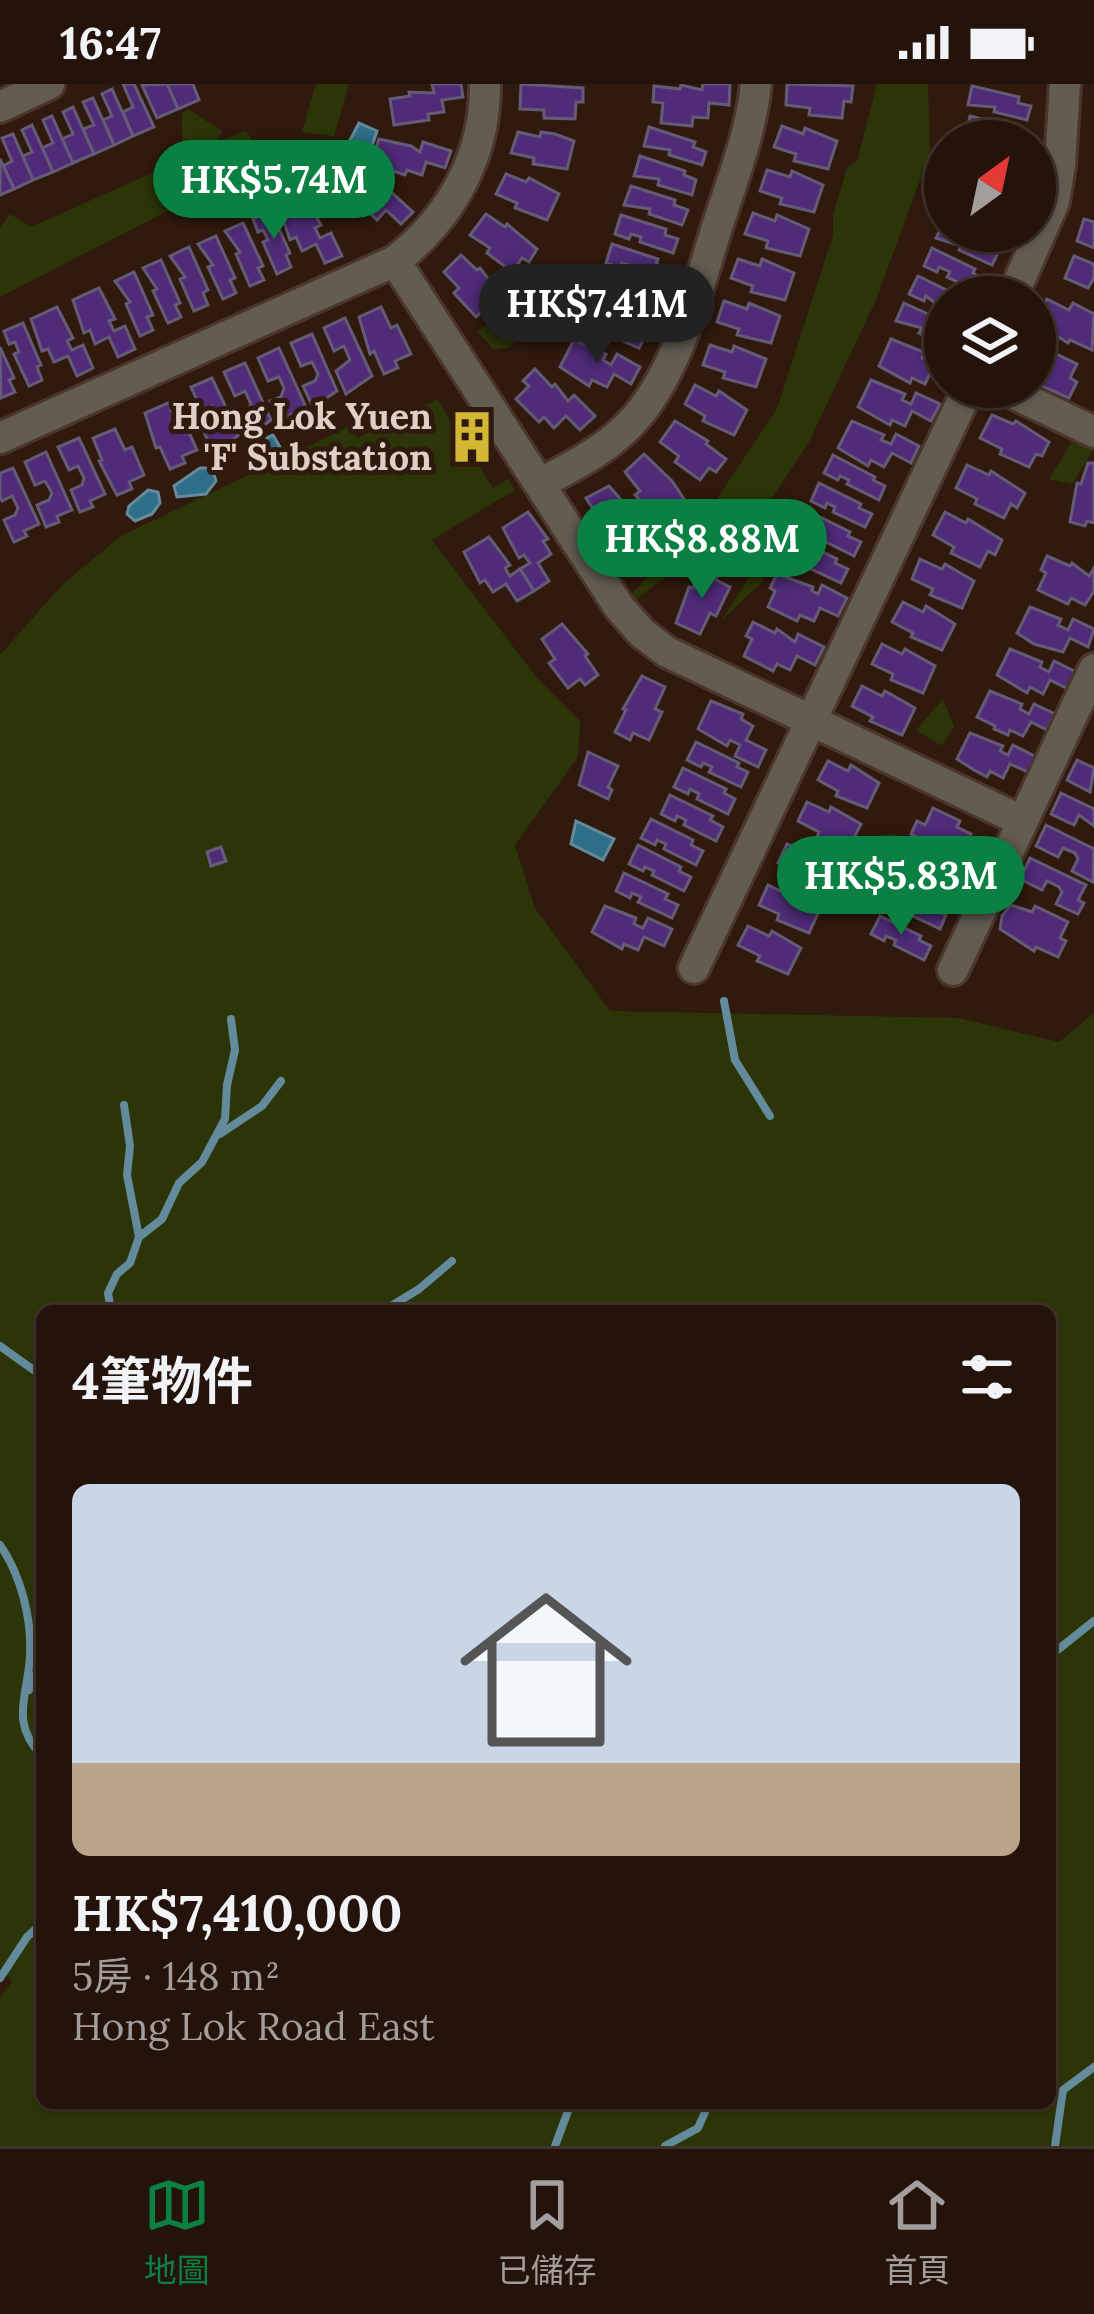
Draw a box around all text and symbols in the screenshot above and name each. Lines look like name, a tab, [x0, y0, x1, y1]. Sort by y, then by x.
text: 16:47	[60, 14, 161, 71]
north arrow	[924, 120, 1056, 252]
map controls	[924, 120, 1056, 408]
pin: HK$5.74M	[150, 140, 398, 242]
text: HK$5.74M	[180, 154, 368, 204]
pin: HK$7.41M	[473, 264, 721, 366]
button: layers	[924, 276, 1056, 408]
text: HK$7.41M	[506, 278, 688, 328]
place label: Hong Lok Yuen 'F' Substation	[172, 393, 432, 480]
building icon: Hong Lok Yuen 'F' Substation	[443, 408, 501, 466]
pin: HK$8.88M	[578, 499, 826, 601]
text: HK$8.88M	[604, 513, 800, 563]
pin: HK$5.83M	[777, 836, 1025, 938]
text: HK$5.83M	[804, 850, 998, 900]
icon: filters	[954, 1344, 1020, 1410]
text: 4筆物件	[72, 1348, 253, 1413]
icon: home	[438, 1562, 654, 1778]
text: HK$7,410,000	[72, 1880, 402, 1945]
text: 5房 · 148 m²	[72, 1951, 280, 2001]
text: Hong Lok Road East	[72, 2001, 435, 2051]
tab: 地圖	[144, 2172, 210, 2292]
tab: 已儲存	[497, 2172, 596, 2292]
tab: 首頁	[884, 2172, 950, 2292]

